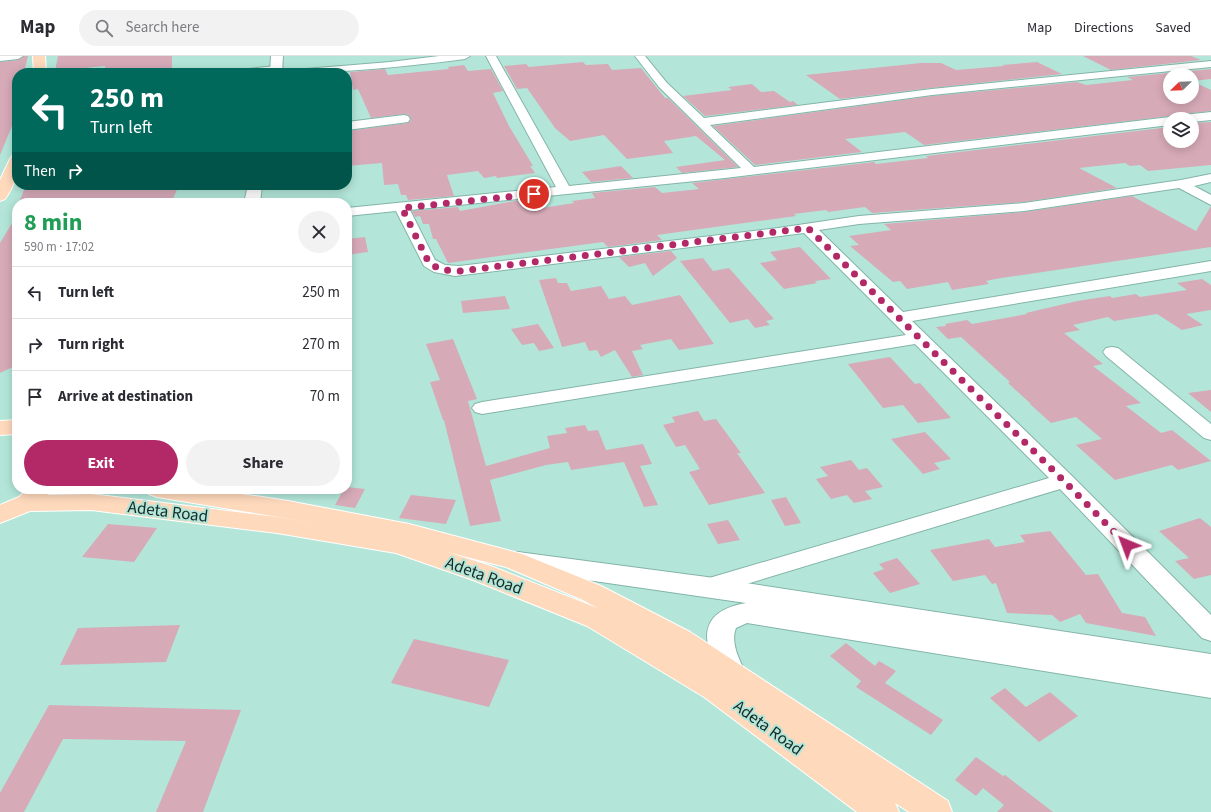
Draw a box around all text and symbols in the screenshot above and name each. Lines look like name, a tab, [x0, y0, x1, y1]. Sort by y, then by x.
search box	[79, 10, 359, 46]
text: Map	[20, 14, 55, 41]
icon: search	[93, 17, 115, 39]
text: Search here	[125, 17, 199, 38]
text: Map	[1027, 18, 1052, 38]
text: Directions	[1074, 18, 1133, 38]
text: Saved	[1155, 18, 1191, 38]
north arrow	[1163, 68, 1199, 104]
map controls	[1163, 68, 1199, 148]
text: 250 m	[90, 78, 164, 118]
icon: left	[24, 84, 76, 136]
button: layers	[1163, 112, 1199, 148]
text: Turn left	[90, 115, 152, 140]
icon: right	[64, 160, 86, 182]
text: Then	[24, 161, 56, 182]
pin	[517, 177, 551, 211]
icon: arrive	[523, 183, 545, 205]
text: 8 min	[24, 205, 82, 240]
button: close	[298, 211, 340, 253]
text: 590 m · 17:02	[24, 238, 94, 256]
icon: left	[24, 282, 46, 304]
text: Turn left	[58, 282, 114, 303]
text: 250 m	[302, 282, 340, 303]
icon: right	[24, 334, 46, 356]
text: Turn right	[58, 334, 124, 355]
text: 270 m	[302, 334, 340, 355]
icon: arrive	[24, 386, 46, 408]
text: Arrive at destination	[58, 386, 193, 407]
text: 70 m	[310, 386, 340, 407]
button: Exit	[24, 440, 178, 486]
button: Share	[186, 440, 340, 486]
street label: Adeta Road	[126, 495, 210, 529]
position arrow	[1106, 524, 1148, 566]
street label: Adeta Road	[442, 551, 526, 601]
street label: Adeta Road	[728, 695, 808, 761]

